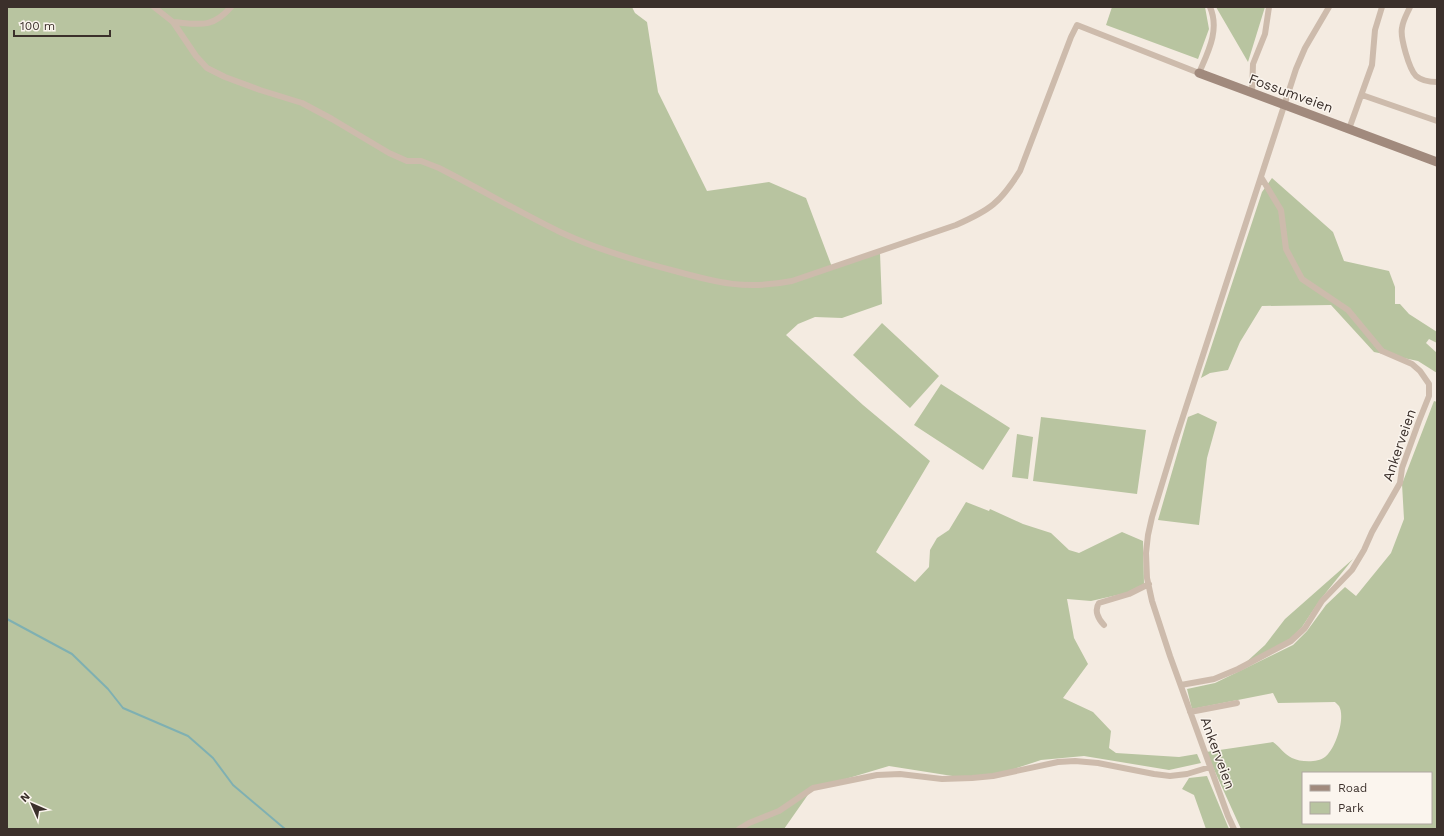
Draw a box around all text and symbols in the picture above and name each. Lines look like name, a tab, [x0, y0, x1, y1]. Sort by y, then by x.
scale bar	[14, 12, 110, 38]
text: 100 m	[20, 19, 55, 33]
street label: Fossumveien	[1247, 70, 1335, 116]
street label: Ankerveien	[1379, 407, 1419, 483]
street label: Ankerveien	[1198, 715, 1238, 791]
legend	[1302, 772, 1432, 824]
text: Road	[1338, 781, 1367, 795]
north arrow	[12, 784, 52, 824]
text: N	[18, 790, 33, 805]
text: Park	[1338, 801, 1364, 815]

